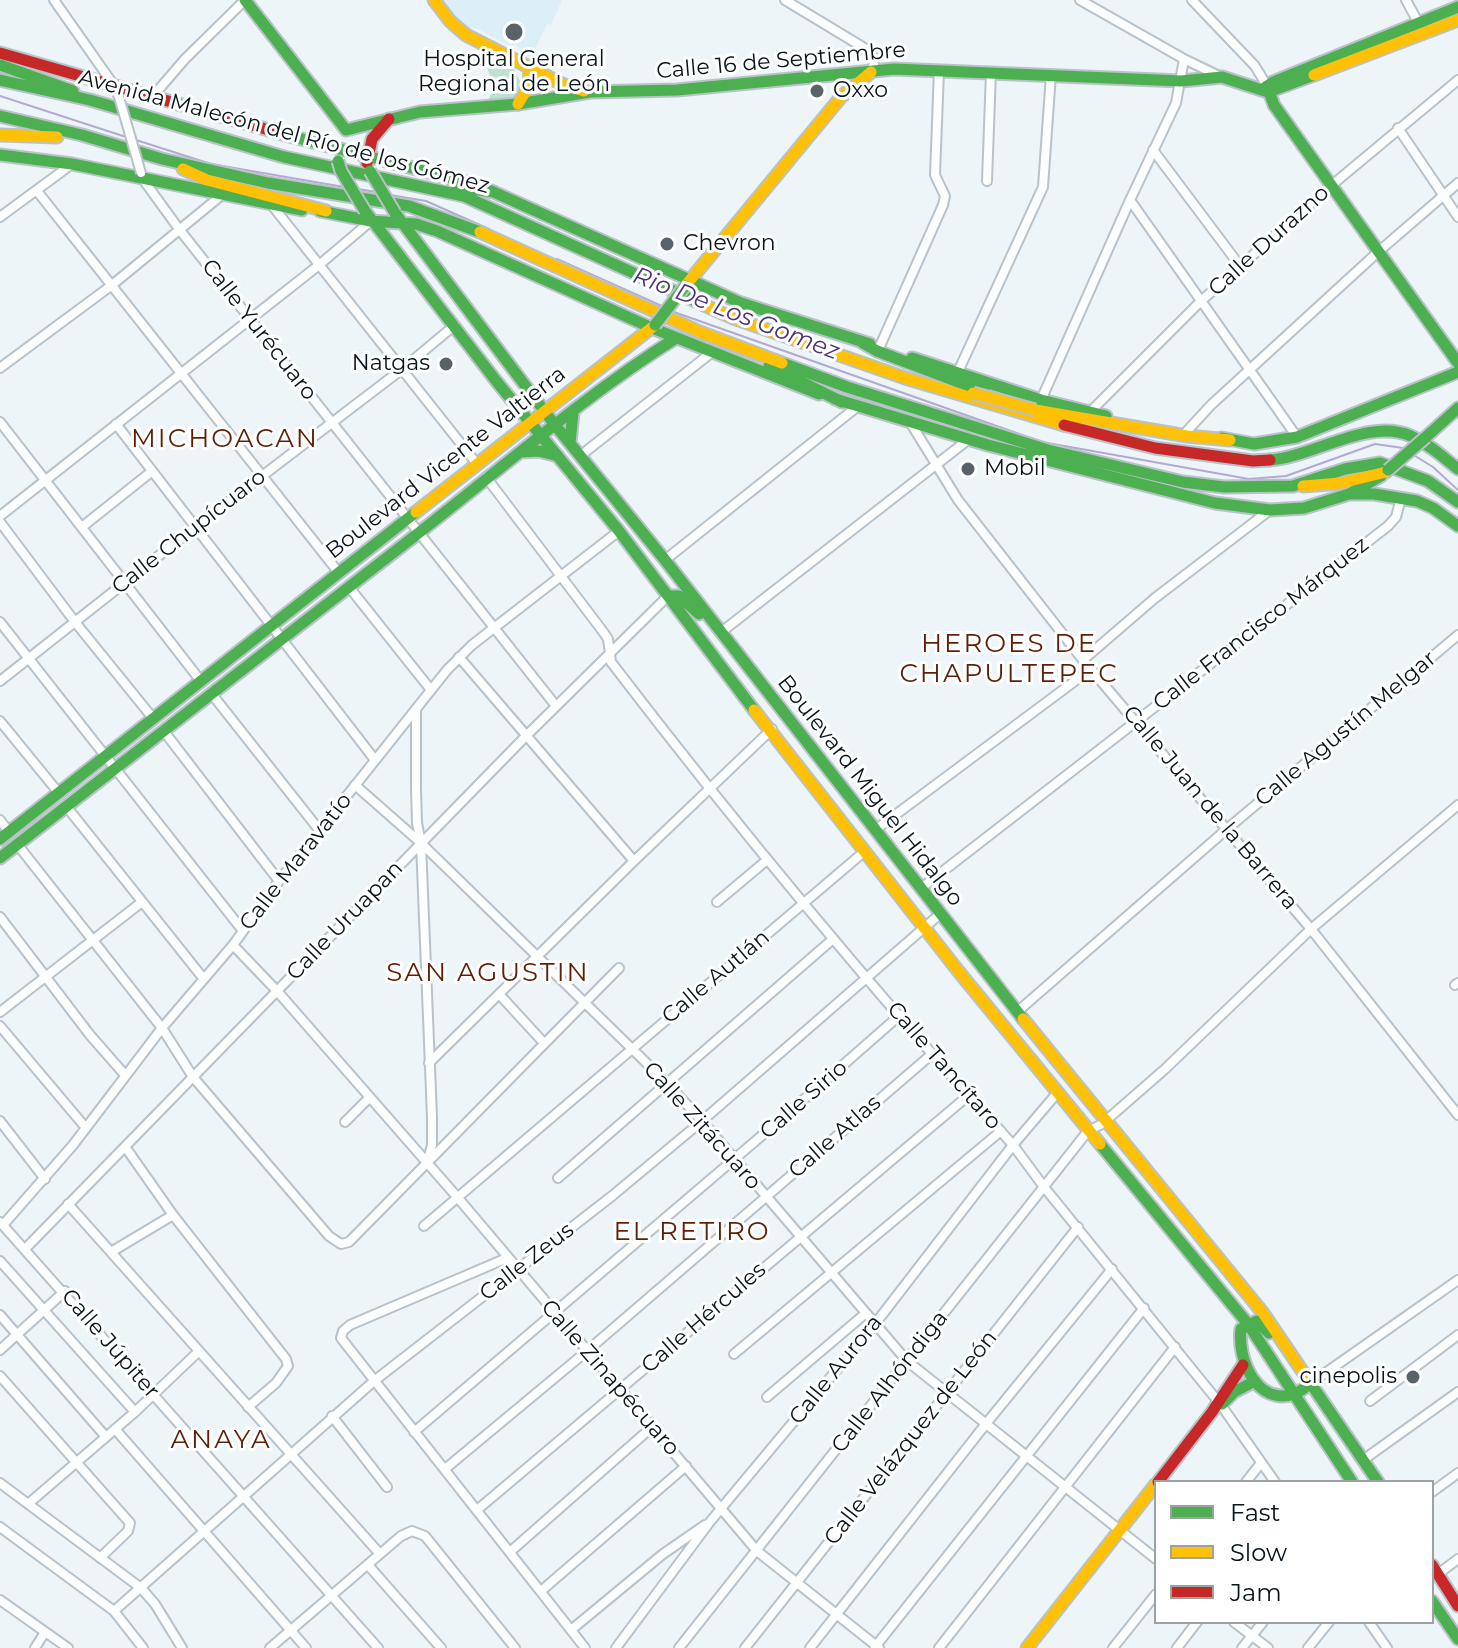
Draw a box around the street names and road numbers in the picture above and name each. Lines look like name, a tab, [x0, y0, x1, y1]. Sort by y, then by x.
street label: Calle 16 de Septiembre	[655, 37, 907, 85]
street label: Avenida Malecón del Río de los Gómez	[76, 64, 492, 200]
street label: Calle Durazno	[1203, 180, 1335, 302]
street label: Calle Yurécuaro	[196, 254, 322, 406]
street label: Boulevard Vicente Valtierra	[321, 361, 571, 565]
street label: Calle Chupícuaro	[107, 464, 271, 600]
street label: Calle Francisco Márquez	[1148, 532, 1374, 716]
street label: Calle Agustín Melgar	[1250, 646, 1442, 812]
street label: Boulevard Miguel Hidalgo	[772, 670, 968, 912]
street label: Calle Juan de la Barrera	[1117, 701, 1303, 915]
street label: Calle Maravatío	[234, 788, 358, 936]
street label: Calle Uruapan	[281, 856, 409, 986]
street label: Calle Autlán	[657, 924, 775, 1030]
street label: Calle Tancítaro	[881, 997, 1007, 1135]
street label: Calle Sirio	[755, 1055, 853, 1145]
street label: Calle Zitácuaro	[638, 1056, 766, 1196]
street label: Calle Atlas	[784, 1090, 886, 1184]
street label: Calle Zeus	[475, 1217, 579, 1307]
street label: Calle Hércules	[636, 1257, 772, 1379]
street label: Calle Júpiter	[55, 1284, 165, 1404]
street label: Calle Zinapécuaro	[535, 1295, 685, 1461]
street label: Calle Alhóndiga	[826, 1306, 954, 1458]
street label: Calle Aurora	[784, 1310, 888, 1430]
street label: Calle Velázquez de León	[819, 1325, 1003, 1551]

